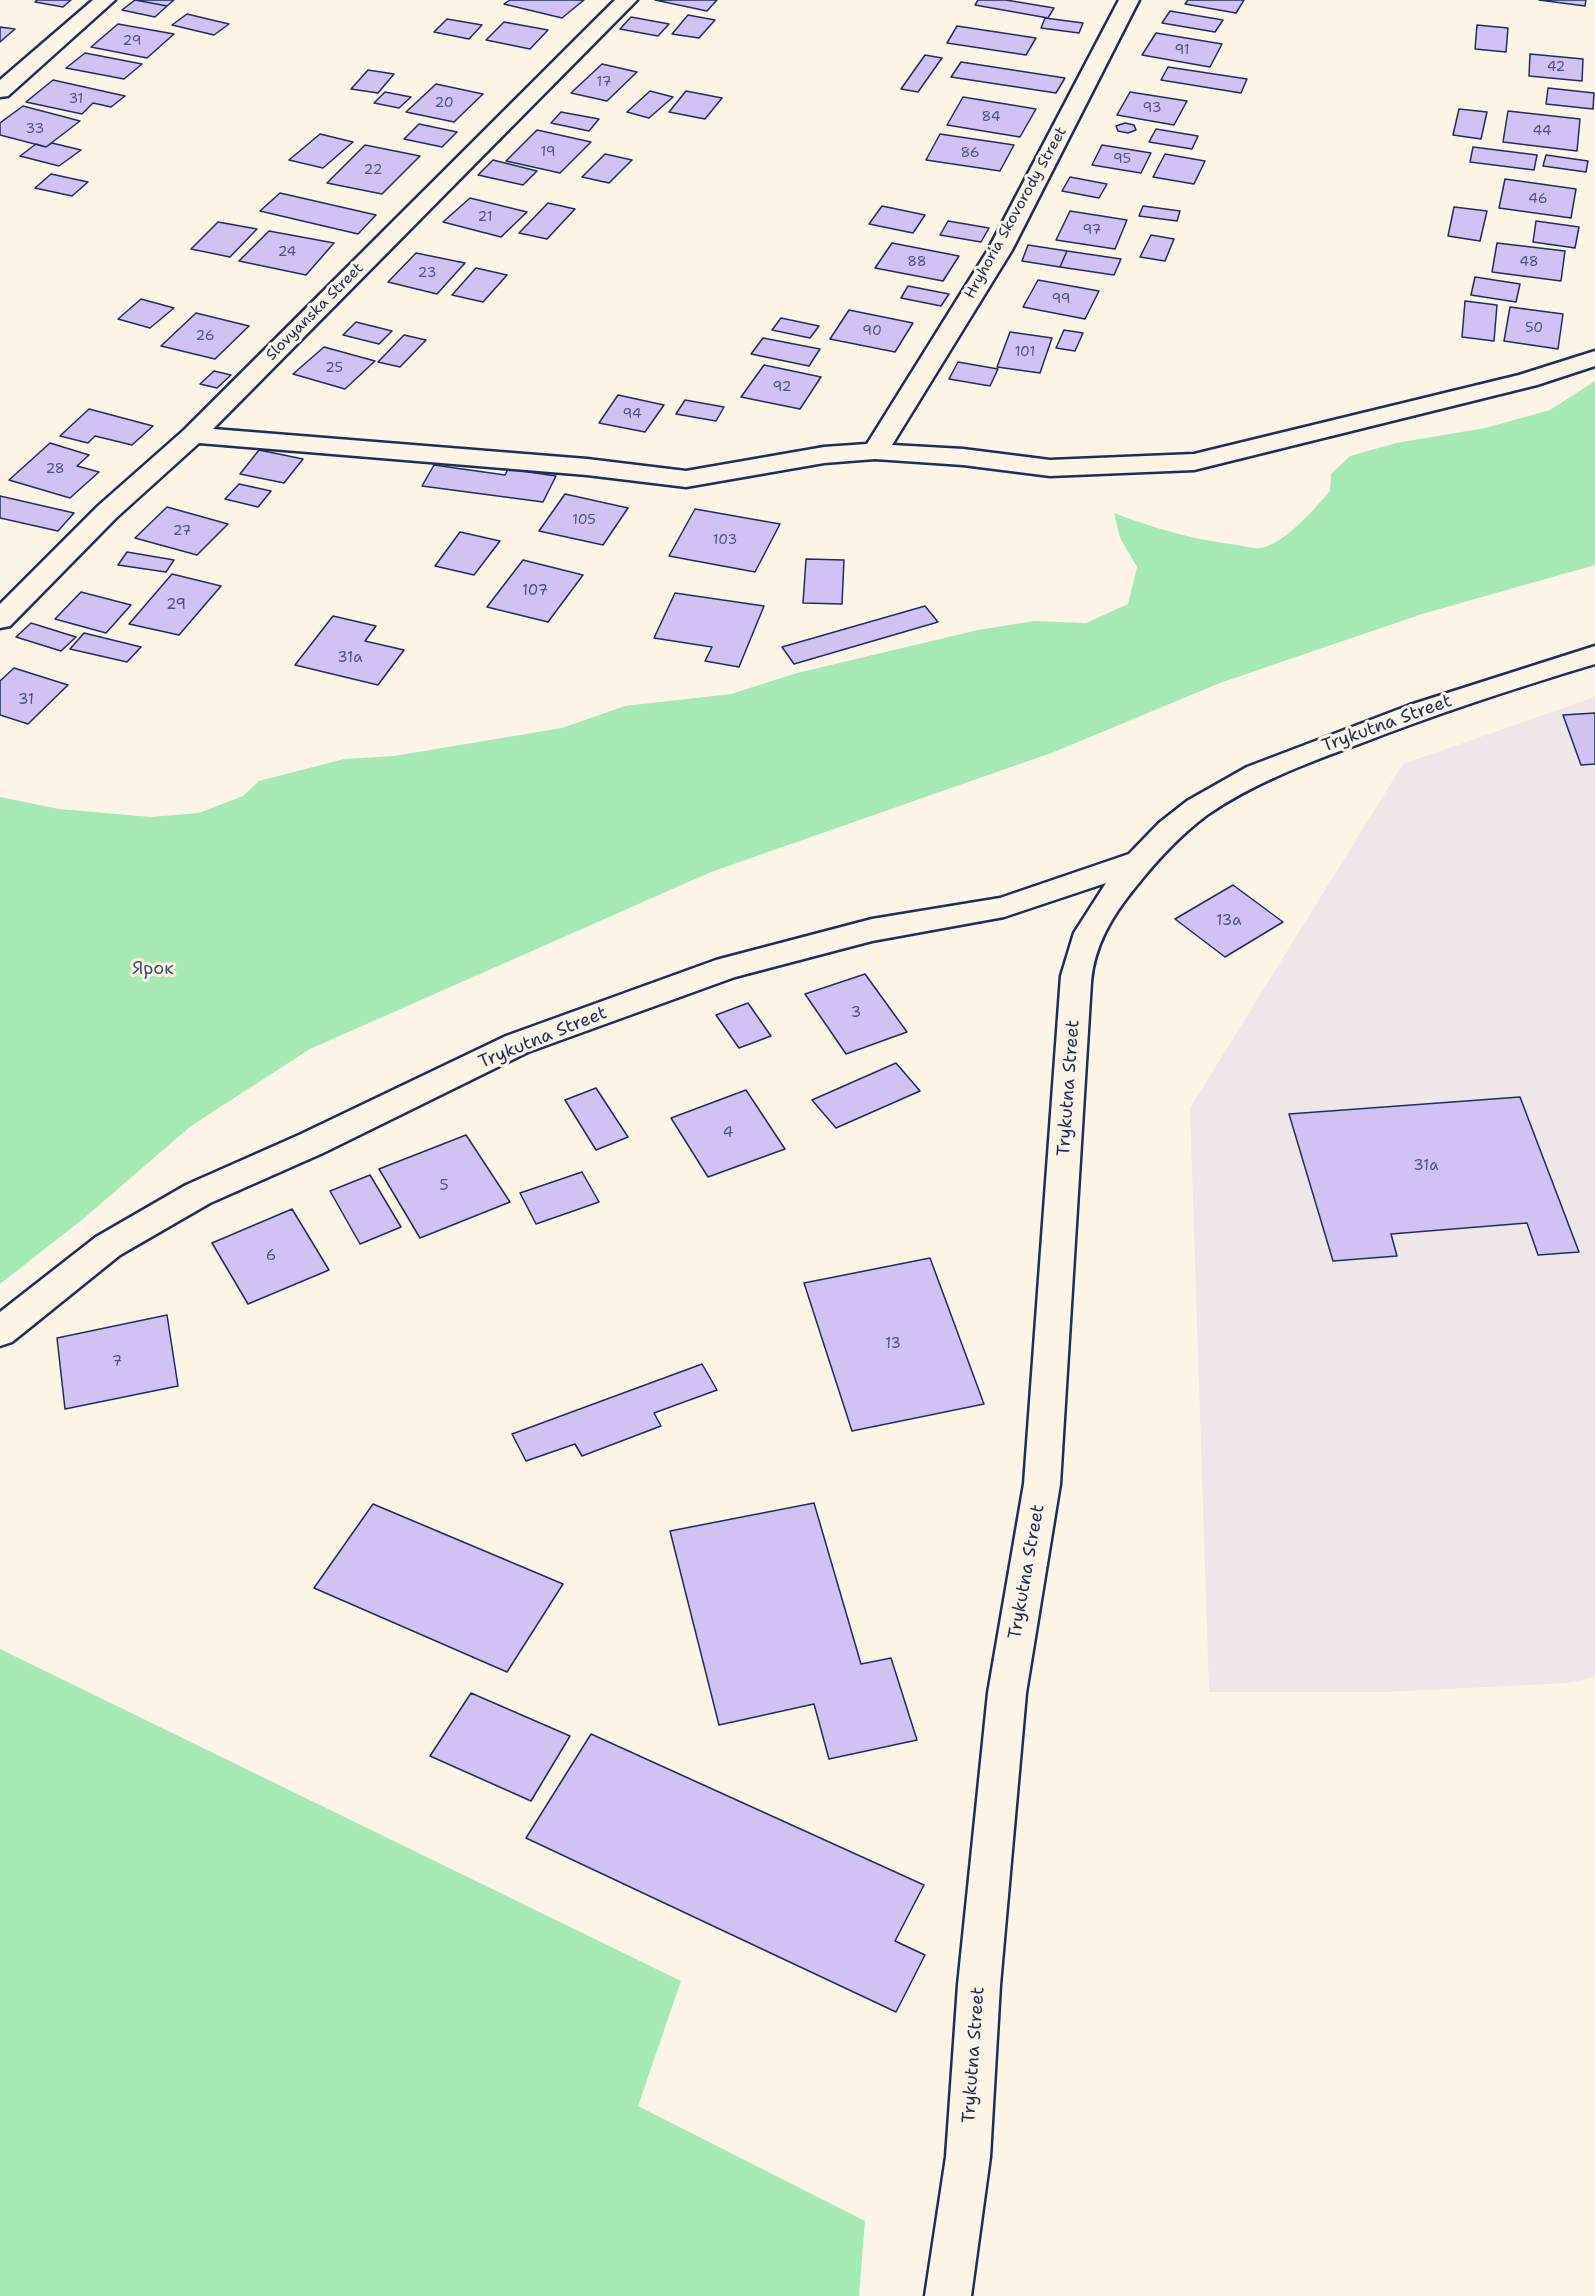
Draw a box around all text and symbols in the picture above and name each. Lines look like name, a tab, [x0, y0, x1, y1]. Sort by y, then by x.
house number: 29	[123, 33, 141, 49]
house number: 91	[1174, 42, 1190, 58]
house number: 42	[1547, 59, 1565, 75]
house number: 17	[597, 74, 611, 90]
house number: 31	[69, 91, 83, 107]
house number: 20	[434, 95, 454, 111]
house number: 93	[1143, 100, 1161, 116]
house number: 84	[981, 109, 1001, 125]
house number: 33	[26, 121, 44, 137]
house number: 44	[1532, 123, 1552, 139]
street label: Hryhoria Skovorody Street	[961, 124, 1071, 302]
house number: 19	[540, 144, 556, 160]
house number: 86	[960, 145, 980, 161]
house number: 95	[1113, 151, 1131, 167]
house number: 22	[364, 162, 382, 178]
house number: 46	[1528, 191, 1548, 207]
house number: 21	[478, 209, 492, 225]
house number: 97	[1083, 222, 1101, 238]
house number: 24	[278, 244, 296, 260]
house number: 88	[907, 254, 927, 270]
house number: 48	[1519, 254, 1539, 270]
street label: Slovyanska Street	[263, 260, 367, 364]
house number: 23	[418, 265, 436, 281]
house number: 99	[1051, 291, 1071, 307]
house number: 50	[1525, 320, 1543, 336]
house number: 90	[862, 323, 882, 339]
house number: 26	[196, 328, 214, 344]
house number: 101	[1015, 344, 1035, 360]
house number: 25	[325, 360, 343, 376]
house number: 92	[773, 379, 791, 395]
house number: 94	[622, 406, 642, 422]
house number: 28	[45, 461, 65, 477]
house number: 105	[572, 512, 596, 528]
house number: 27	[173, 523, 191, 539]
house number: 103	[713, 532, 737, 548]
house number: 107	[522, 582, 548, 600]
house number: 29	[166, 596, 186, 614]
house number: 31а	[337, 649, 363, 667]
street label: Trykutna Street	[1319, 690, 1455, 758]
house number: 31	[18, 691, 34, 709]
house number: 13а	[1216, 912, 1242, 930]
park label: Ярок	[132, 958, 174, 980]
street label: Trykutna Street	[476, 1002, 610, 1074]
house number: 3	[851, 1004, 861, 1022]
street label: Trykutna Street	[1053, 1019, 1085, 1157]
house number: 4	[723, 1124, 733, 1142]
house number: 31а	[1413, 1157, 1439, 1175]
house number: 5	[439, 1177, 449, 1195]
house number: 6	[266, 1247, 276, 1265]
house number: 13	[885, 1335, 901, 1353]
house number: 7	[112, 1353, 122, 1371]
street label: Trykutna Street	[1005, 1503, 1049, 1641]
street label: Trykutna Street	[958, 1986, 990, 2124]

